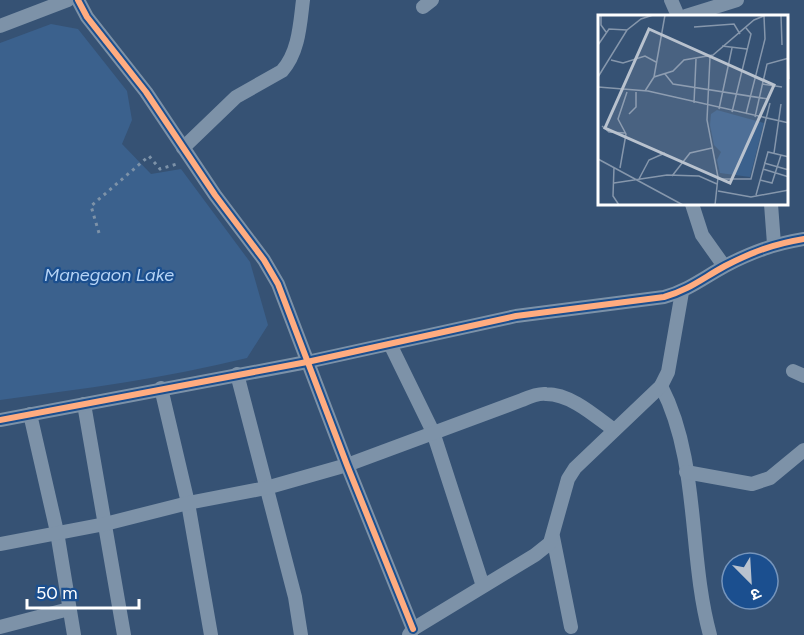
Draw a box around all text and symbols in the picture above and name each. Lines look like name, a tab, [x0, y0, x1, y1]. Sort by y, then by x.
inset map	[598, 15, 789, 206]
water label: Manegaon Lake	[44, 264, 174, 286]
north arrow	[720, 551, 780, 611]
scale bar	[27, 572, 140, 610]
text: 50 m	[36, 582, 78, 604]
text: उ	[747, 584, 764, 605]

